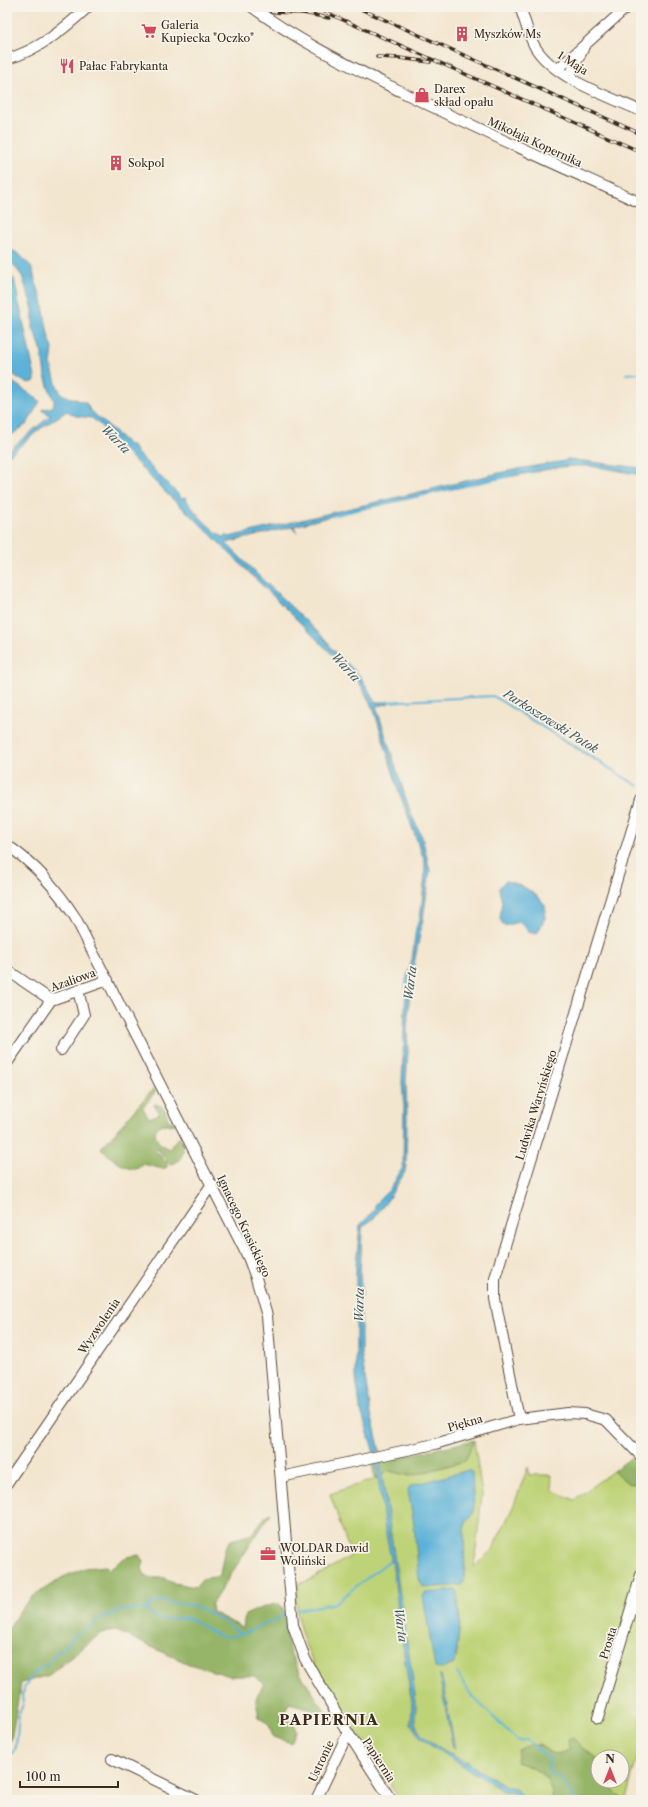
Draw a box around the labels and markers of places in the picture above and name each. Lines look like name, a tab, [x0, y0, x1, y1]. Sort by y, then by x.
place label: Galeria Kupiecka "Oczko"	[161, 18, 254, 45]
supermarket icon: Galeria Kupiecka "Oczko"	[140, 22, 158, 40]
building icon: Myszków Ms	[453, 25, 471, 43]
place label: Myszków Ms	[474, 27, 541, 41]
restaurant icon: Pałac Fabrykanta	[58, 57, 76, 75]
place label: Pałac Fabrykanta	[79, 59, 168, 73]
place label: Darex skład opału	[434, 82, 494, 109]
shop icon: Darex skład opału	[413, 86, 431, 104]
building icon: Sokpol	[107, 154, 125, 172]
place label: Sokpol	[128, 156, 165, 170]
place label: WOLDAR Dawid Woliński	[279, 1541, 369, 1568]
office icon: WOLDAR Dawid Woliński	[259, 1545, 277, 1563]

